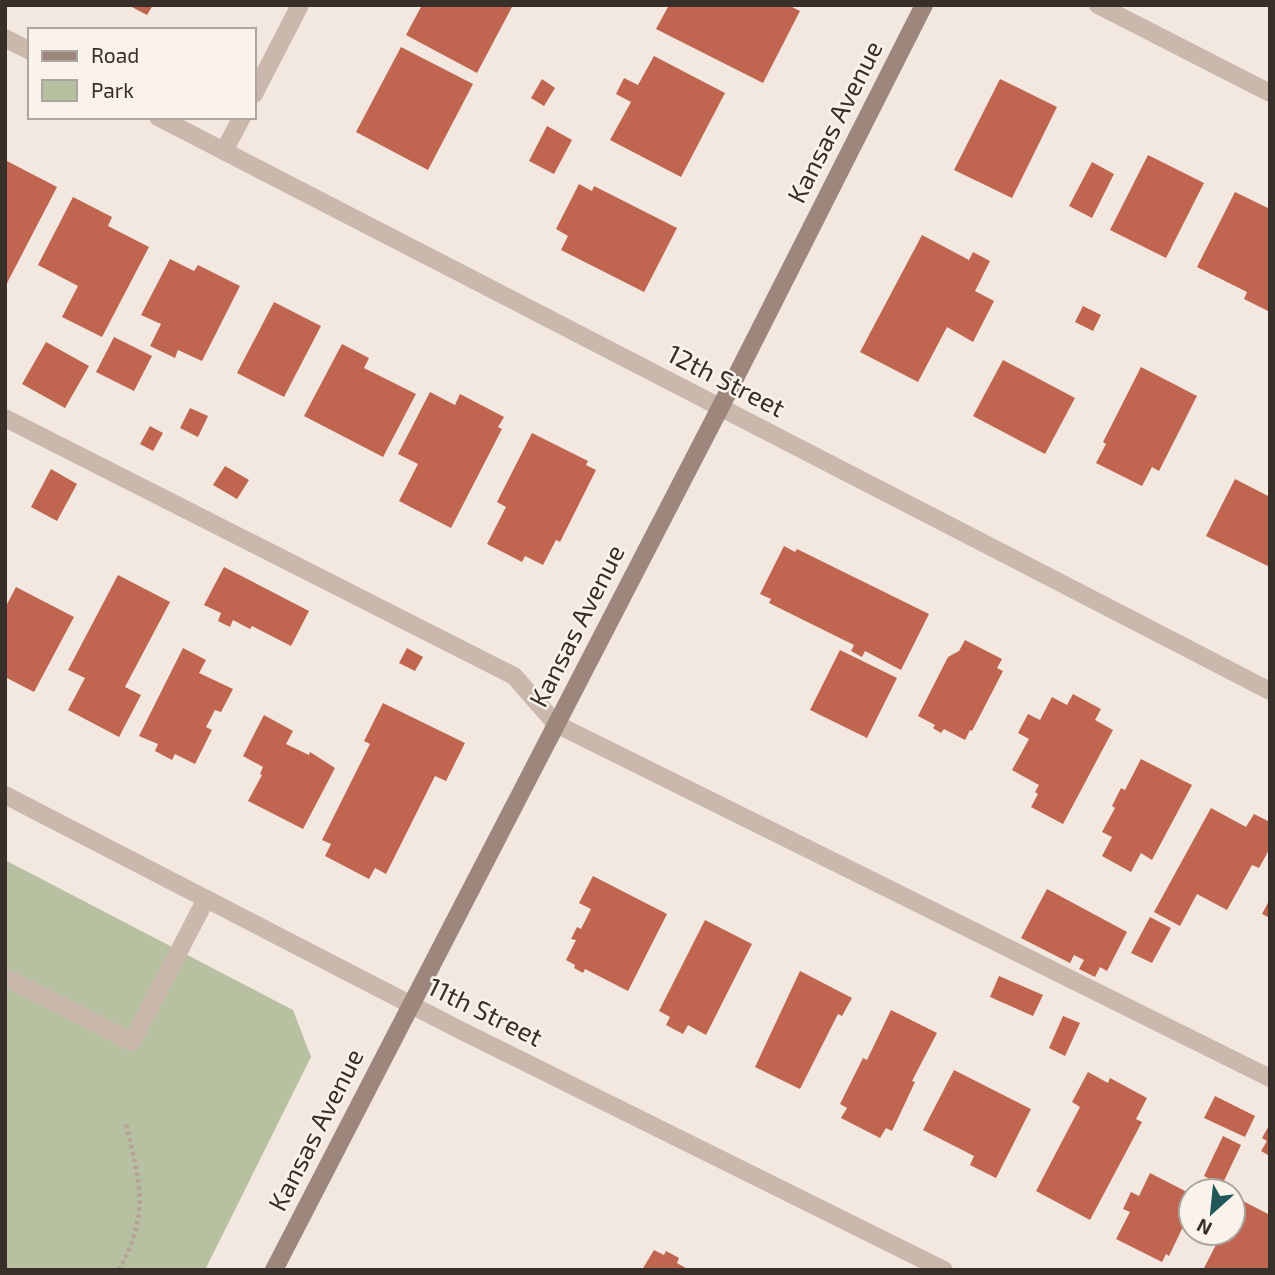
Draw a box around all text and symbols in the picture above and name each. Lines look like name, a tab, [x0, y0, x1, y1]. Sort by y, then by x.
legend	[28, 28, 256, 119]
street label: Kansas Avenue	[780, 35, 888, 208]
text: Road	[91, 42, 139, 67]
text: Park	[91, 77, 134, 102]
street label: 12th Street	[663, 337, 791, 423]
street label: Kansas Avenue	[522, 539, 630, 712]
street label: 11th Street	[423, 970, 548, 1052]
street label: Kansas Avenue	[261, 1043, 369, 1216]
north arrow	[1177, 1177, 1247, 1247]
text: N	[1193, 1214, 1215, 1241]

